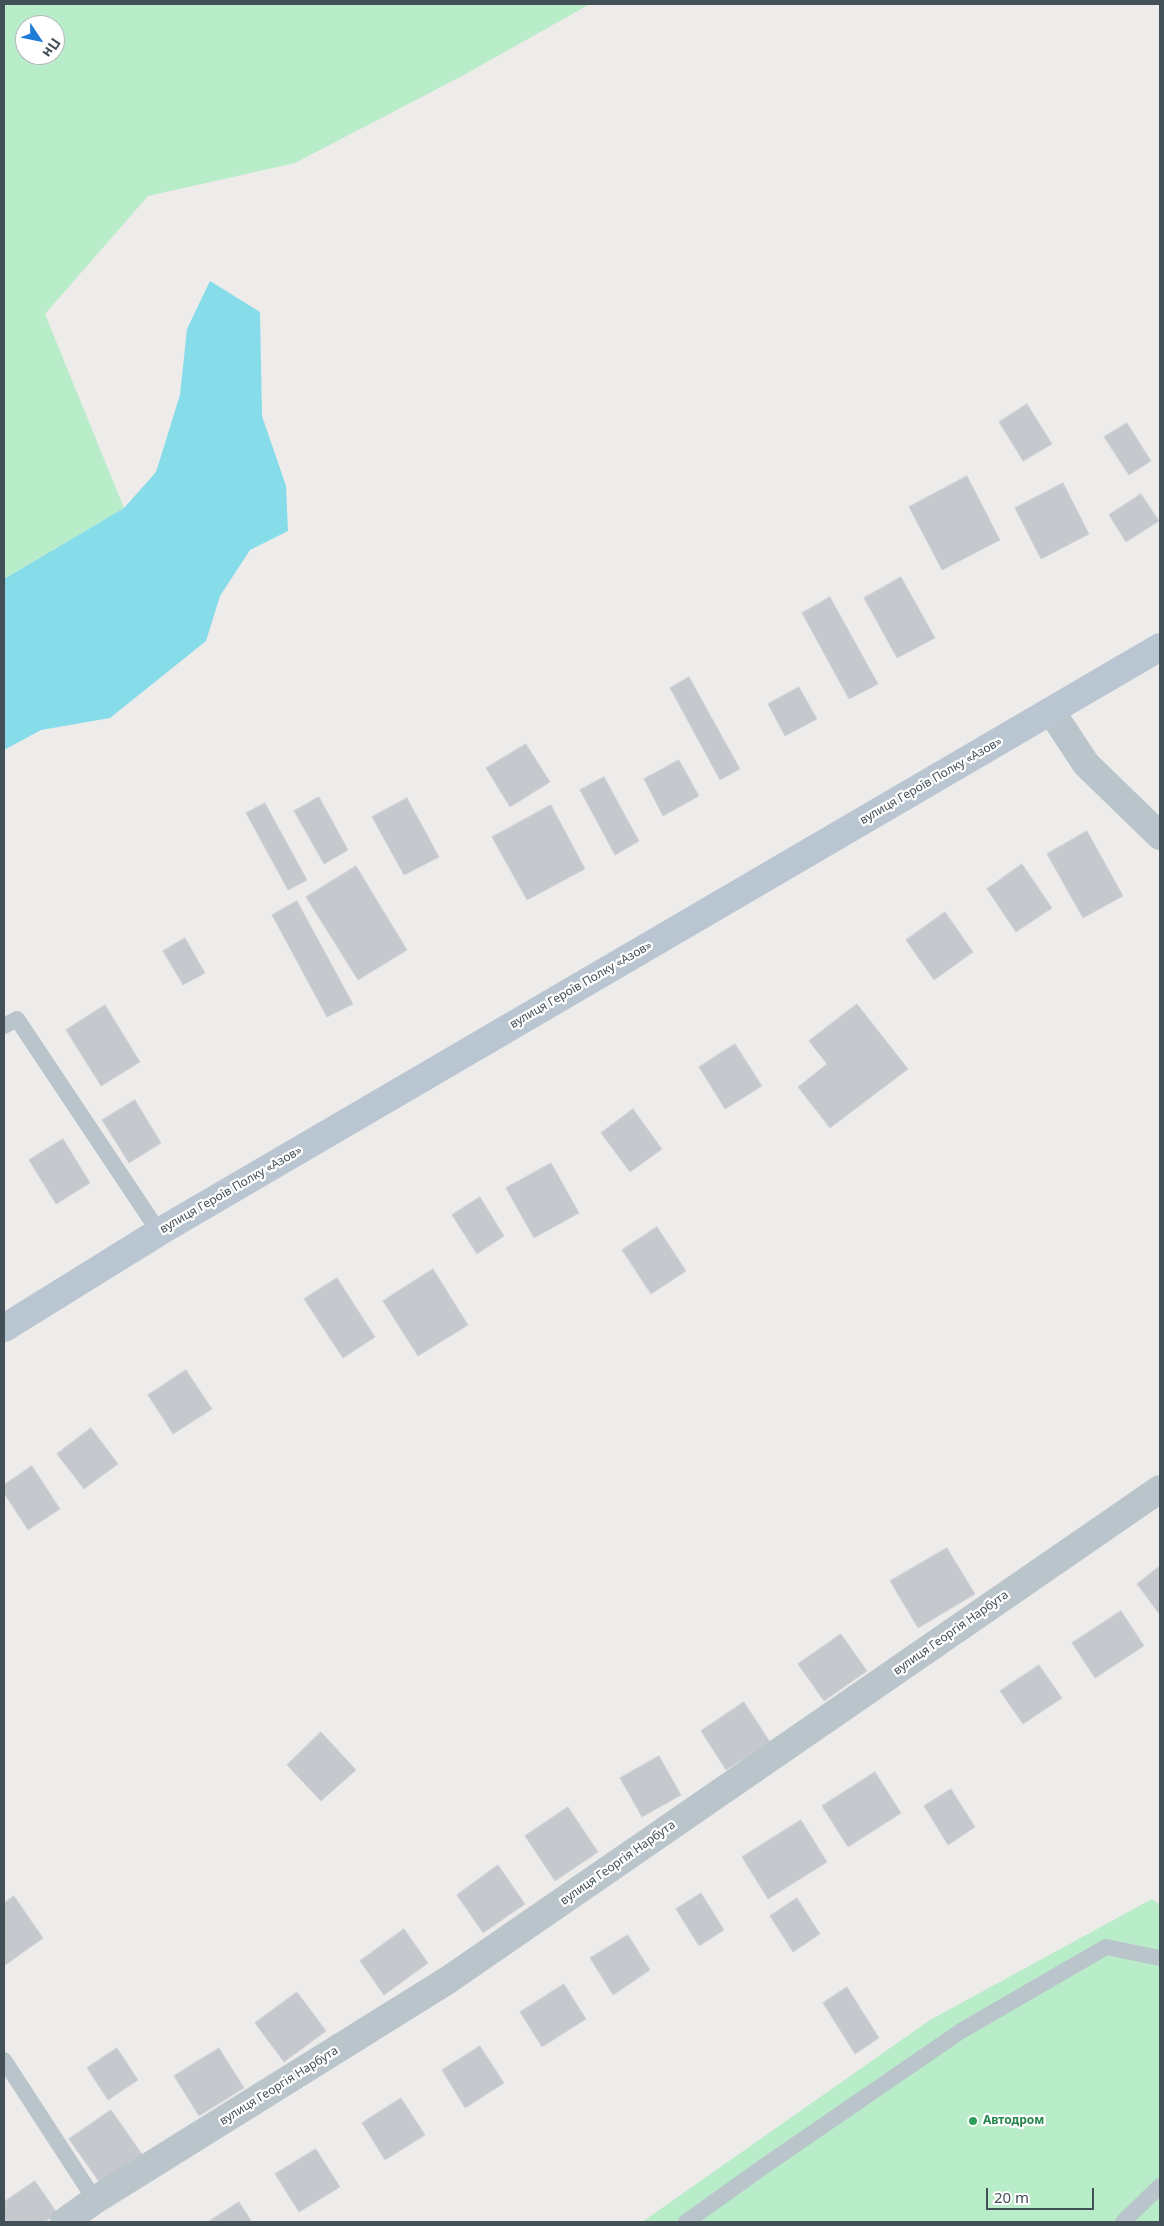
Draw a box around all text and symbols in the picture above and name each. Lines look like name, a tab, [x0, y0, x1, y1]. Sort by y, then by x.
north arrow	[15, 15, 65, 65]
text: Пн	[39, 35, 65, 62]
street label: вулиця Героїв Полку «Азов»	[857, 734, 1005, 828]
street label: вулиця Героїв Полку «Азов»	[507, 938, 655, 1032]
street label: вулиця Героїв Полку «Азов»	[157, 1143, 305, 1237]
street label: вулиця Георгія Нарбута	[891, 1588, 1011, 1678]
street label: вулиця Георгія Нарбута	[558, 1818, 678, 1908]
street label: вулиця Георгія Нарбута	[217, 2044, 341, 2128]
place label: Автодром	[983, 2114, 1044, 2128]
marker: Автодром	[967, 2115, 979, 2127]
scale bar	[989, 2178, 1096, 2210]
text: 20 m	[994, 2187, 1029, 2207]

